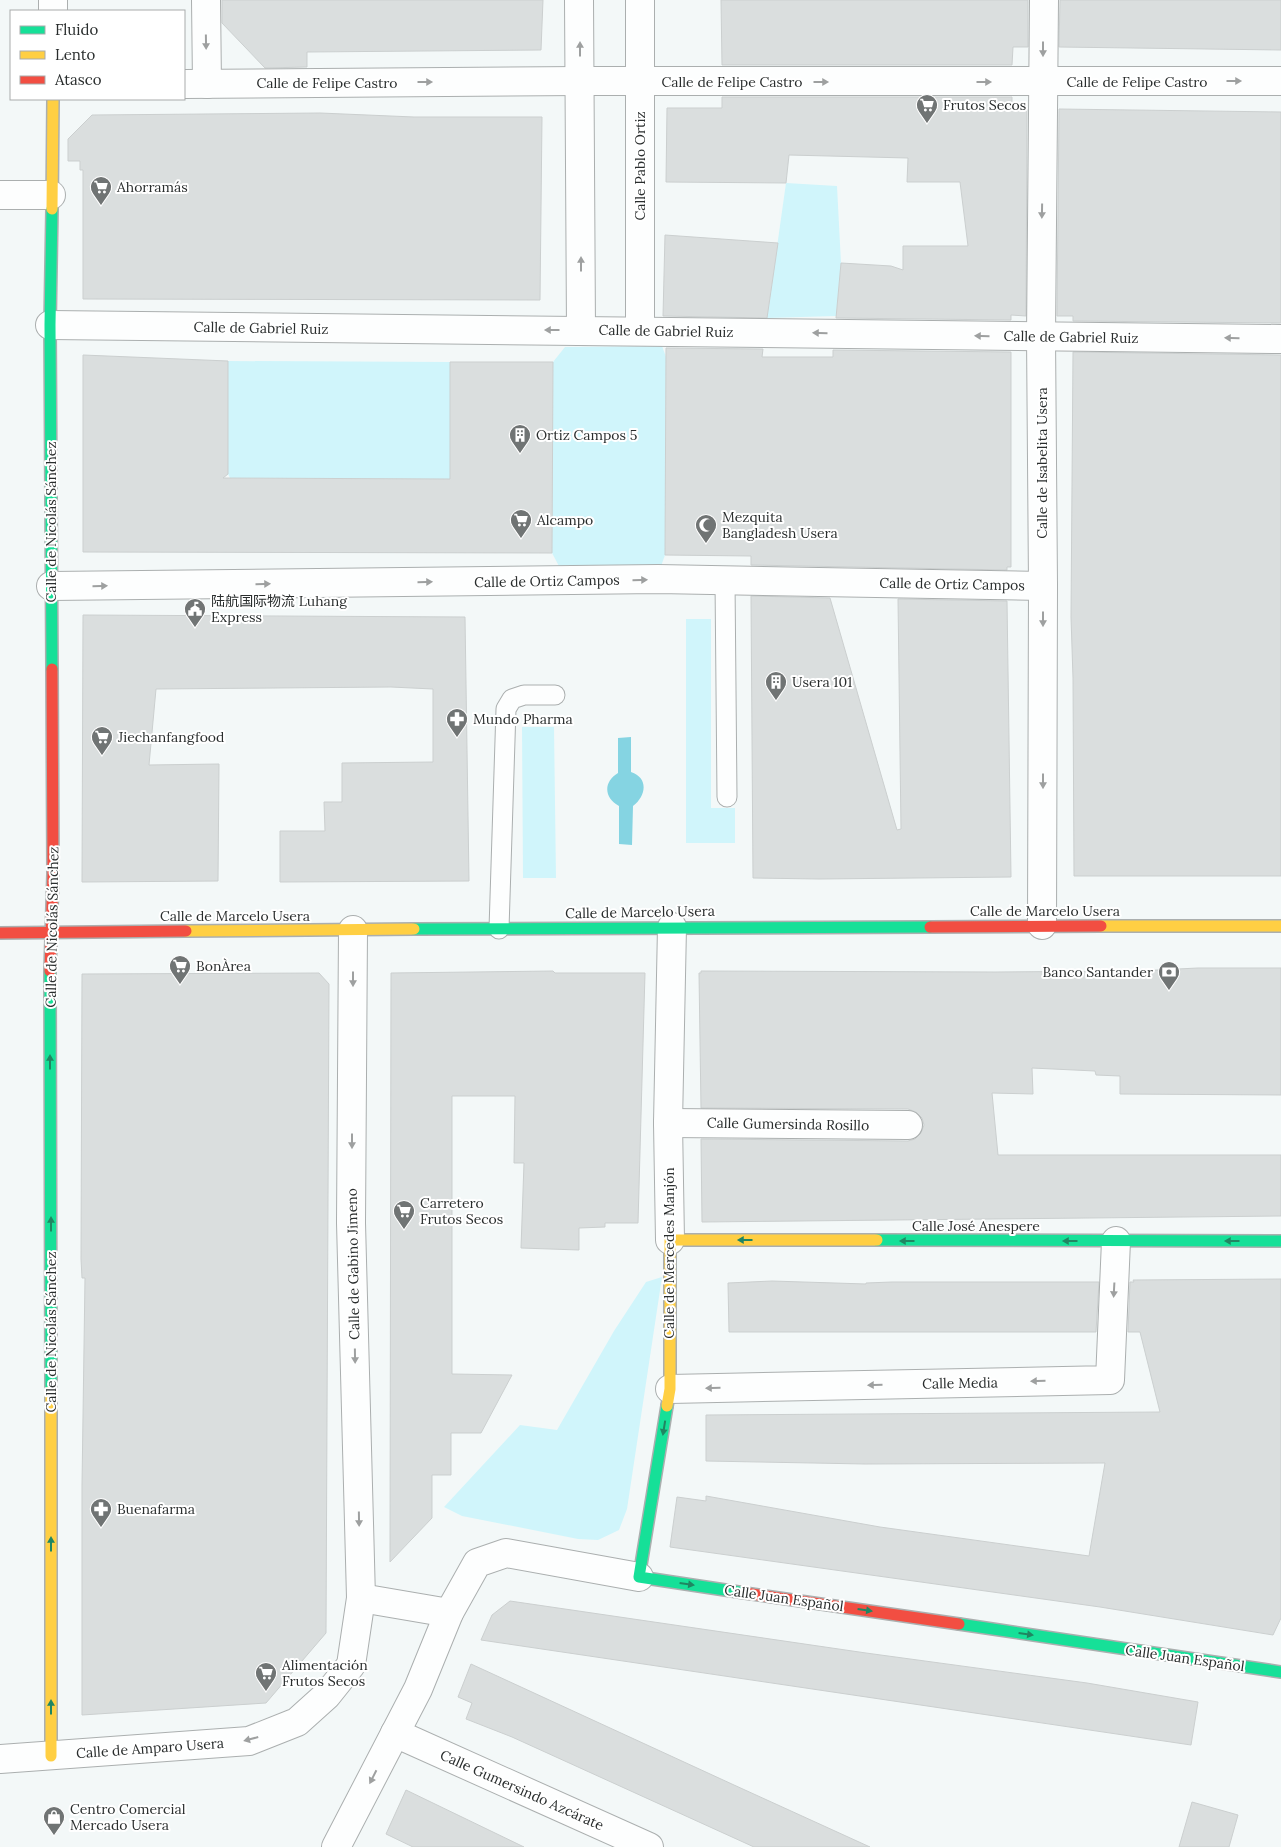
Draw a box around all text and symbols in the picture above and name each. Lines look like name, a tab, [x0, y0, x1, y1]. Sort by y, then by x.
legend	[10, 10, 185, 100]
text: Fluido	[55, 20, 98, 39]
one-way arrow	[202, 34, 210, 50]
one-way arrow	[576, 41, 584, 57]
one-way arrow	[1039, 41, 1047, 57]
text: Lento	[55, 45, 96, 64]
text: Atasco	[54, 70, 102, 89]
street label: Calle de Felipe Castro	[661, 73, 803, 91]
street label: Calle de Felipe Castro	[1066, 73, 1208, 91]
street label: Calle de Felipe Castro	[256, 74, 398, 92]
one-way arrow	[1226, 77, 1242, 85]
one-way arrow	[417, 78, 433, 86]
one-way arrow	[813, 78, 829, 86]
one-way arrow	[976, 78, 992, 86]
supermarket icon: Frutos Secos	[915, 93, 939, 124]
place label: Frutos Secos	[943, 96, 1026, 114]
street label: Calle Pablo Ortiz	[631, 111, 649, 221]
supermarket icon: Ahorramás	[89, 175, 113, 206]
place label: Ahorramás	[116, 178, 188, 196]
one-way arrow	[1038, 203, 1046, 219]
one-way arrow	[576, 256, 584, 272]
street label: Calle de Gabriel Ruiz	[193, 318, 329, 338]
street label: Calle de Gabriel Ruiz	[598, 321, 734, 341]
one-way arrow	[544, 326, 560, 334]
street label: Calle de Gabriel Ruiz	[1003, 327, 1139, 347]
one-way arrow	[812, 329, 828, 337]
one-way arrow	[974, 331, 990, 339]
one-way arrow	[1224, 334, 1240, 342]
street label: Calle de Isabelita Usera	[1033, 387, 1051, 539]
building icon: Ortiz Campos 5	[508, 423, 532, 454]
place label: Ortiz Campos 5	[536, 426, 637, 444]
street label: Calle de Nicolás Sánchez	[42, 441, 60, 603]
supermarket icon: Alcampo	[509, 508, 533, 539]
place label: Mezquita Bangladesh Usera	[722, 508, 838, 542]
place label: Alcampo	[536, 511, 593, 529]
mosque icon: Mezquita Bangladesh Usera	[694, 513, 718, 544]
street label: Calle de Ortiz Campos	[474, 571, 620, 591]
street label: Calle de Ortiz Campos	[879, 574, 1025, 594]
one-way arrow	[632, 575, 648, 583]
one-way arrow	[417, 578, 433, 586]
one-way arrow	[255, 580, 271, 588]
one-way arrow	[92, 582, 108, 590]
place label: 陆航国际物流 Luhang Express	[211, 592, 347, 626]
public building icon: 陆航国际物流 Luhang Express	[183, 597, 207, 628]
one-way arrow	[1039, 611, 1047, 627]
building icon: Usera 101	[764, 670, 788, 701]
place label: Usera 101	[792, 673, 852, 691]
pharmacy icon: Mundo Pharma	[445, 707, 469, 738]
place label: Mundo Pharma	[473, 710, 573, 728]
supermarket icon: Jiechanfangfood	[90, 725, 114, 756]
place label: Jiechanfangfood	[117, 728, 224, 746]
one-way arrow	[1039, 773, 1047, 789]
street label: Calle de Nicolás Sánchez	[42, 846, 62, 1008]
street label: Calle de Marcelo Usera	[565, 902, 715, 922]
street label: Calle de Marcelo Usera	[970, 902, 1120, 920]
street label: Calle de Marcelo Usera	[160, 907, 310, 925]
supermarket icon: BonÀrea	[168, 954, 192, 985]
place label: BonÀrea	[196, 957, 251, 975]
bank icon: Banco Santander	[1157, 960, 1181, 991]
place label: Banco Santander	[1043, 963, 1153, 981]
one-way arrow	[349, 971, 357, 987]
one-way arrow	[46, 1054, 54, 1070]
street label: Calle Gumersinda Rosillo	[707, 1114, 869, 1134]
one-way arrow	[348, 1134, 356, 1150]
street label: Calle de Mercedes Manjón	[660, 1167, 678, 1339]
street label: Calle de Gabino Jimeno	[343, 1188, 363, 1340]
place label: Carretero Frutos Secos	[420, 1194, 503, 1228]
supermarket icon: Carretero Frutos Secos	[392, 1199, 416, 1230]
one-way arrow	[47, 1216, 55, 1232]
street label: Calle José Anespere	[912, 1217, 1040, 1235]
one-way arrow	[737, 1236, 753, 1244]
one-way arrow	[899, 1237, 915, 1245]
one-way arrow	[1062, 1237, 1078, 1245]
one-way arrow	[1224, 1237, 1240, 1245]
street label: Calle de Nicolás Sánchez	[42, 1251, 60, 1413]
one-way arrow	[1109, 1282, 1117, 1298]
one-way arrow	[351, 1349, 359, 1365]
street label: Calle Media	[922, 1373, 998, 1393]
one-way arrow	[1029, 1378, 1045, 1386]
one-way arrow	[867, 1381, 883, 1389]
one-way arrow	[704, 1385, 720, 1393]
one-way arrow	[660, 1420, 668, 1436]
pharmacy icon: Buenafarma	[89, 1497, 113, 1528]
place label: Buenafarma	[117, 1500, 195, 1518]
one-way arrow	[355, 1511, 363, 1527]
one-way arrow	[47, 1536, 55, 1552]
one-way arrow	[679, 1580, 695, 1588]
street label: Calle Juan Español	[723, 1581, 845, 1615]
one-way arrow	[857, 1606, 873, 1614]
one-way arrow	[1018, 1630, 1034, 1638]
street label: Calle Juan Español	[1124, 1641, 1246, 1675]
place label: Alimentación Frutos Secos	[281, 1656, 368, 1690]
supermarket icon: Alimentación Frutos Secos	[254, 1661, 278, 1692]
one-way arrow	[47, 1699, 55, 1715]
street label: Calle de Amparo Usera	[76, 1734, 224, 1762]
one-way arrow	[244, 1736, 259, 1744]
street label: Calle Gumersindo Azcárate	[437, 1746, 607, 1834]
one-way arrow	[369, 1769, 377, 1784]
place label: Centro Comercial Mercado Usera	[70, 1800, 186, 1834]
shop icon: Centro Comercial Mercado Usera	[42, 1805, 66, 1836]

